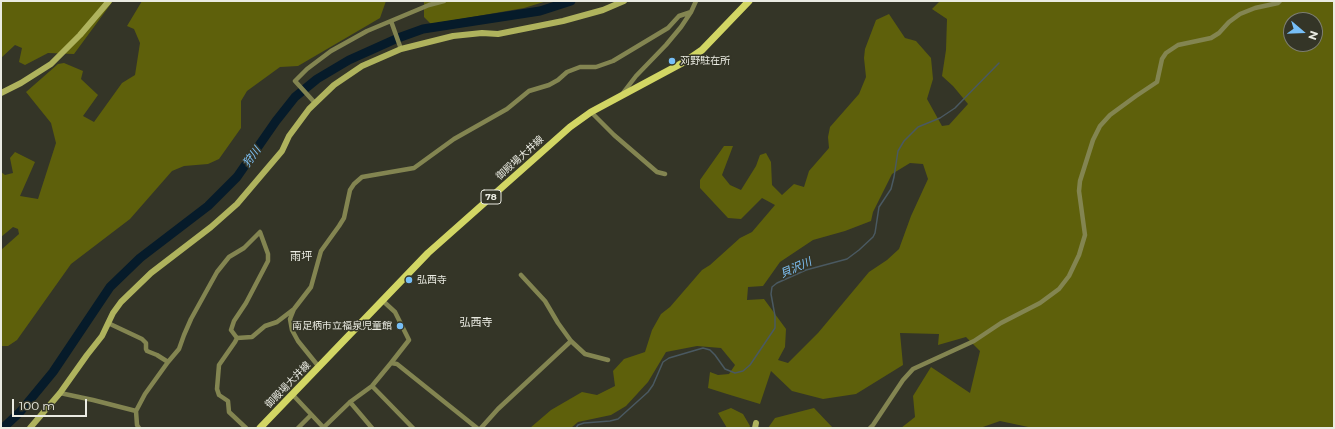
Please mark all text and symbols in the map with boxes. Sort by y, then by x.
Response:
north arrow [1283,12,1323,52]
text: N [1305,29,1321,42]
place label: 苅野駐在所 [680,55,730,67]
marker: 苅野駐在所 [667,56,677,66]
street label: 御殿場大井線 [494,133,546,183]
water label: 狩川 [240,144,264,170]
road number: 78 [481,190,501,204]
district label: 雨坪 [290,250,312,264]
water label: 貝沢川 [778,255,814,281]
place label: 弘西寺 [417,274,447,286]
marker: 弘西寺 [404,275,414,285]
district label: 弘西寺 [460,316,492,330]
place label: 南足柄市立福泉児童館 [292,320,392,332]
marker: 南足柄市立福泉児童館 [395,321,405,331]
street label: 御殿場大井線 [263,359,313,411]
scale bar [14,391,89,417]
text: 100 m [19,398,55,413]

